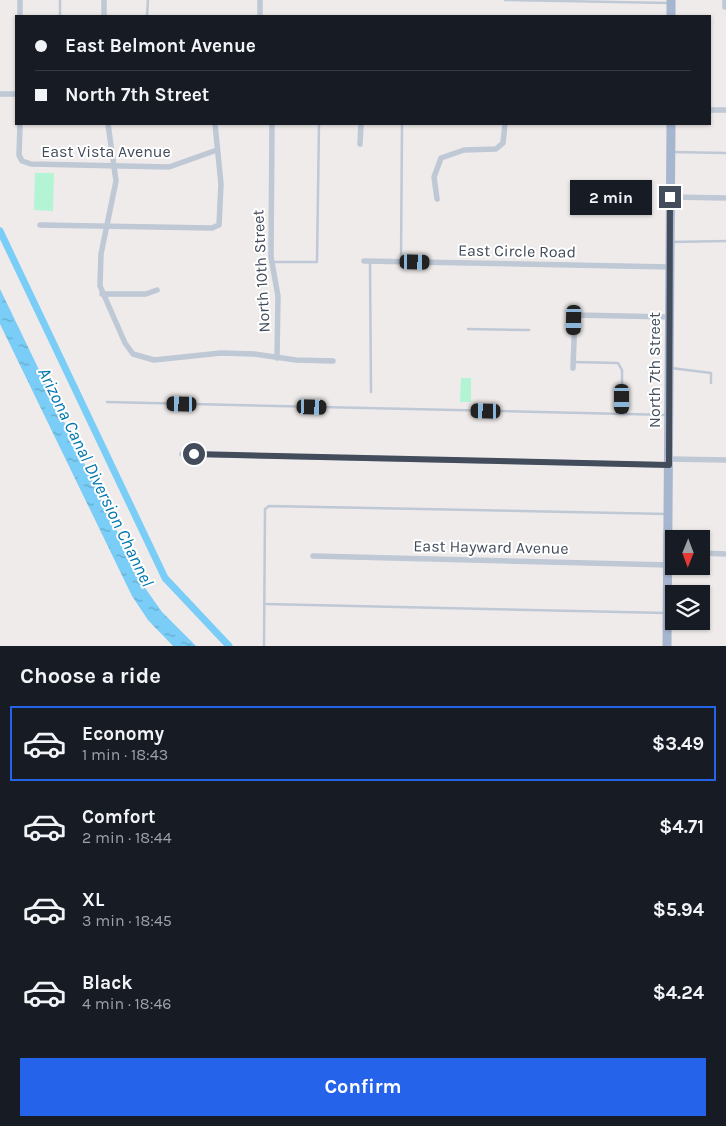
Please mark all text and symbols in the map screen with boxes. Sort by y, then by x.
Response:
text: East Belmont Avenue [65,35,256,57]
text: North 7th Street [65,84,209,106]
street label: East Vista Avenue [41,142,171,161]
callout: 2 min [570,180,652,214]
route end [659,186,681,208]
text: 2 min [589,188,633,207]
street label: North 10th Street [248,209,274,333]
street label: East Circle Road [458,240,576,262]
car [399,254,430,270]
car [566,305,581,335]
street label: North 7th Street [645,312,664,428]
water label: Arizona Canal Diversion Channel [33,364,159,591]
car [614,384,629,414]
car [166,396,197,412]
car [296,399,327,415]
car [470,403,501,419]
route start [183,443,205,465]
north arrow [665,530,710,575]
map controls [665,530,710,630]
street label: East Hayward Avenue [413,536,569,558]
button: layers [665,585,710,630]
text: Choose a ride [20,663,161,689]
icon: car [22,721,67,766]
text: Economy [82,723,164,745]
text: $3.49 [652,733,704,755]
text: 1 min · 18:43 [82,745,168,764]
icon: car [22,804,67,849]
text: Comfort [82,806,156,828]
text: $4.71 [659,816,704,838]
text: 2 min · 18:44 [82,828,172,847]
icon: car [22,887,67,932]
text: XL [82,889,104,911]
text: $5.94 [653,899,704,921]
text: 3 min · 18:45 [82,911,172,930]
icon: car [22,970,67,1015]
text: Black [82,972,133,994]
text: $4.24 [653,982,704,1004]
text: 4 min · 18:46 [82,994,172,1013]
button: Confirm [20,1058,706,1116]

